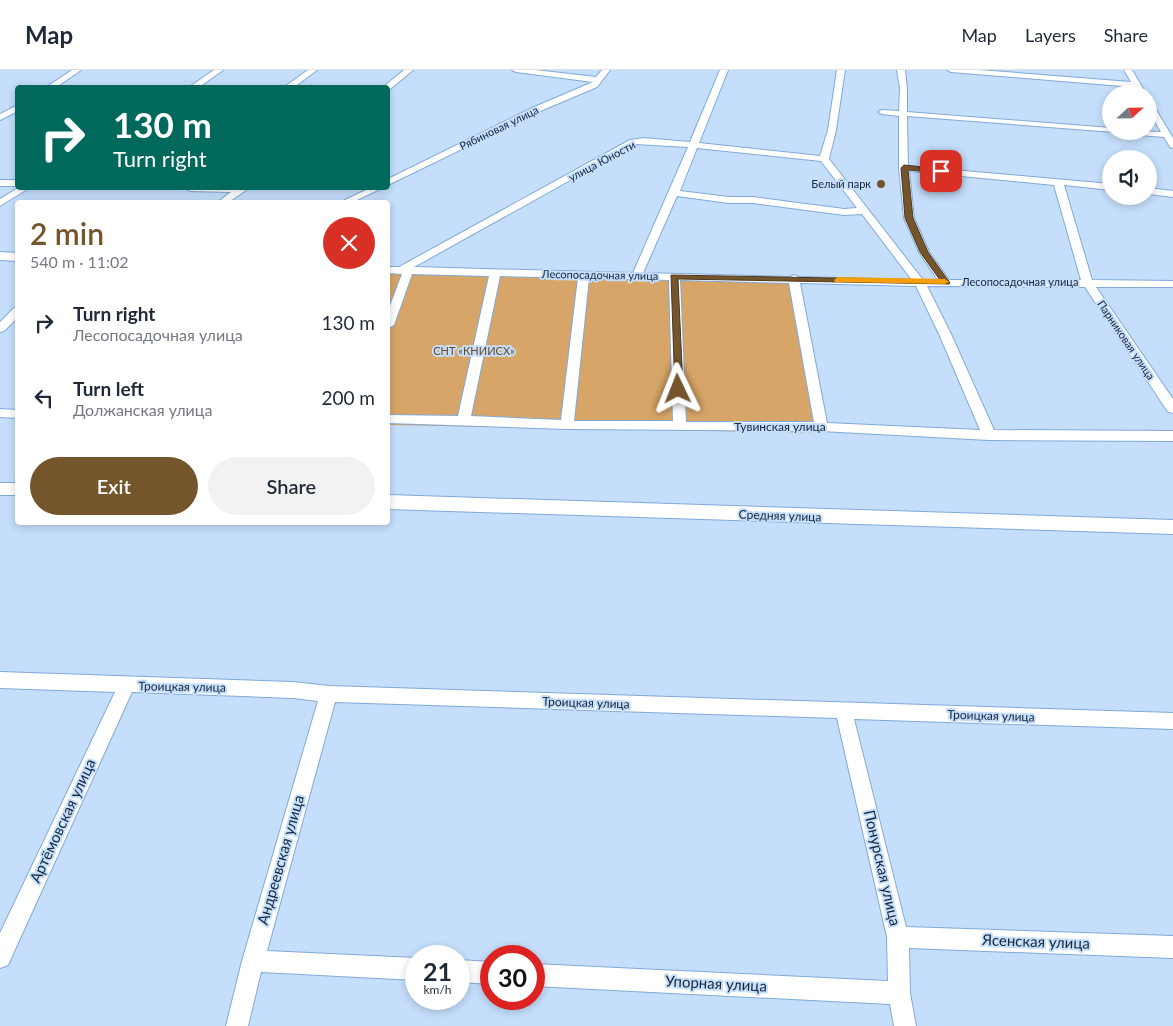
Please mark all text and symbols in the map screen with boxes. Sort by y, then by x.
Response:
text: Map [25,20,73,49]
text: Map [961,24,997,46]
text: Layers [1025,24,1076,46]
text: Share [1104,24,1148,46]
north arrow [1102,85,1158,140]
map controls [1102,85,1157,205]
text: 130 m [113,103,212,145]
street label: Рябиновая улица [457,103,540,152]
icon: right [30,105,95,170]
street label: улица Юности [566,137,637,184]
text: Turn right [113,145,207,172]
pin [920,150,962,192]
button: sound [1102,150,1157,205]
icon: arrive [927,157,955,185]
place label: Белый парк [811,177,871,190]
marker: Белый парк [875,178,887,190]
text: 2 min [30,215,104,251]
button: close [323,217,375,269]
text: 540 m · 11:02 [30,252,129,271]
street label: Лесопосадочная улица [541,267,658,282]
street label: Лесопосадочная улица [961,275,1078,288]
street label: Парниковая улица [1095,298,1158,382]
text: Turn right [73,302,155,325]
icon: right [30,309,58,337]
text: 130 m [321,311,375,334]
text: Лесопосадочная улица [73,325,243,344]
park label: СНТ «КНИИСХ» [433,344,515,357]
position arrow [651,362,703,414]
text: Turn left [73,377,144,400]
icon: left [30,384,58,412]
text: 200 m [321,386,375,409]
text: Должанская улица [73,400,212,419]
street label: Тувинская улица [734,419,826,434]
button: Exit [30,457,198,515]
button: Share [208,457,375,515]
street label: Средняя улица [738,507,822,524]
street label: Троицкая улица [138,678,226,695]
street label: Троицкая улица [542,693,630,712]
street label: Троицкая улица [947,706,1035,725]
street label: Артёмовская улица [25,756,99,885]
street label: Андреевская улица [253,793,307,927]
street label: Понурская улица [861,808,905,928]
street label: Ясенская улица [981,930,1090,952]
speed limit sign: 30 [480,945,545,1010]
text: 21 [423,956,452,986]
street label: Упорная улица [665,971,767,995]
text: km/h [423,982,452,997]

